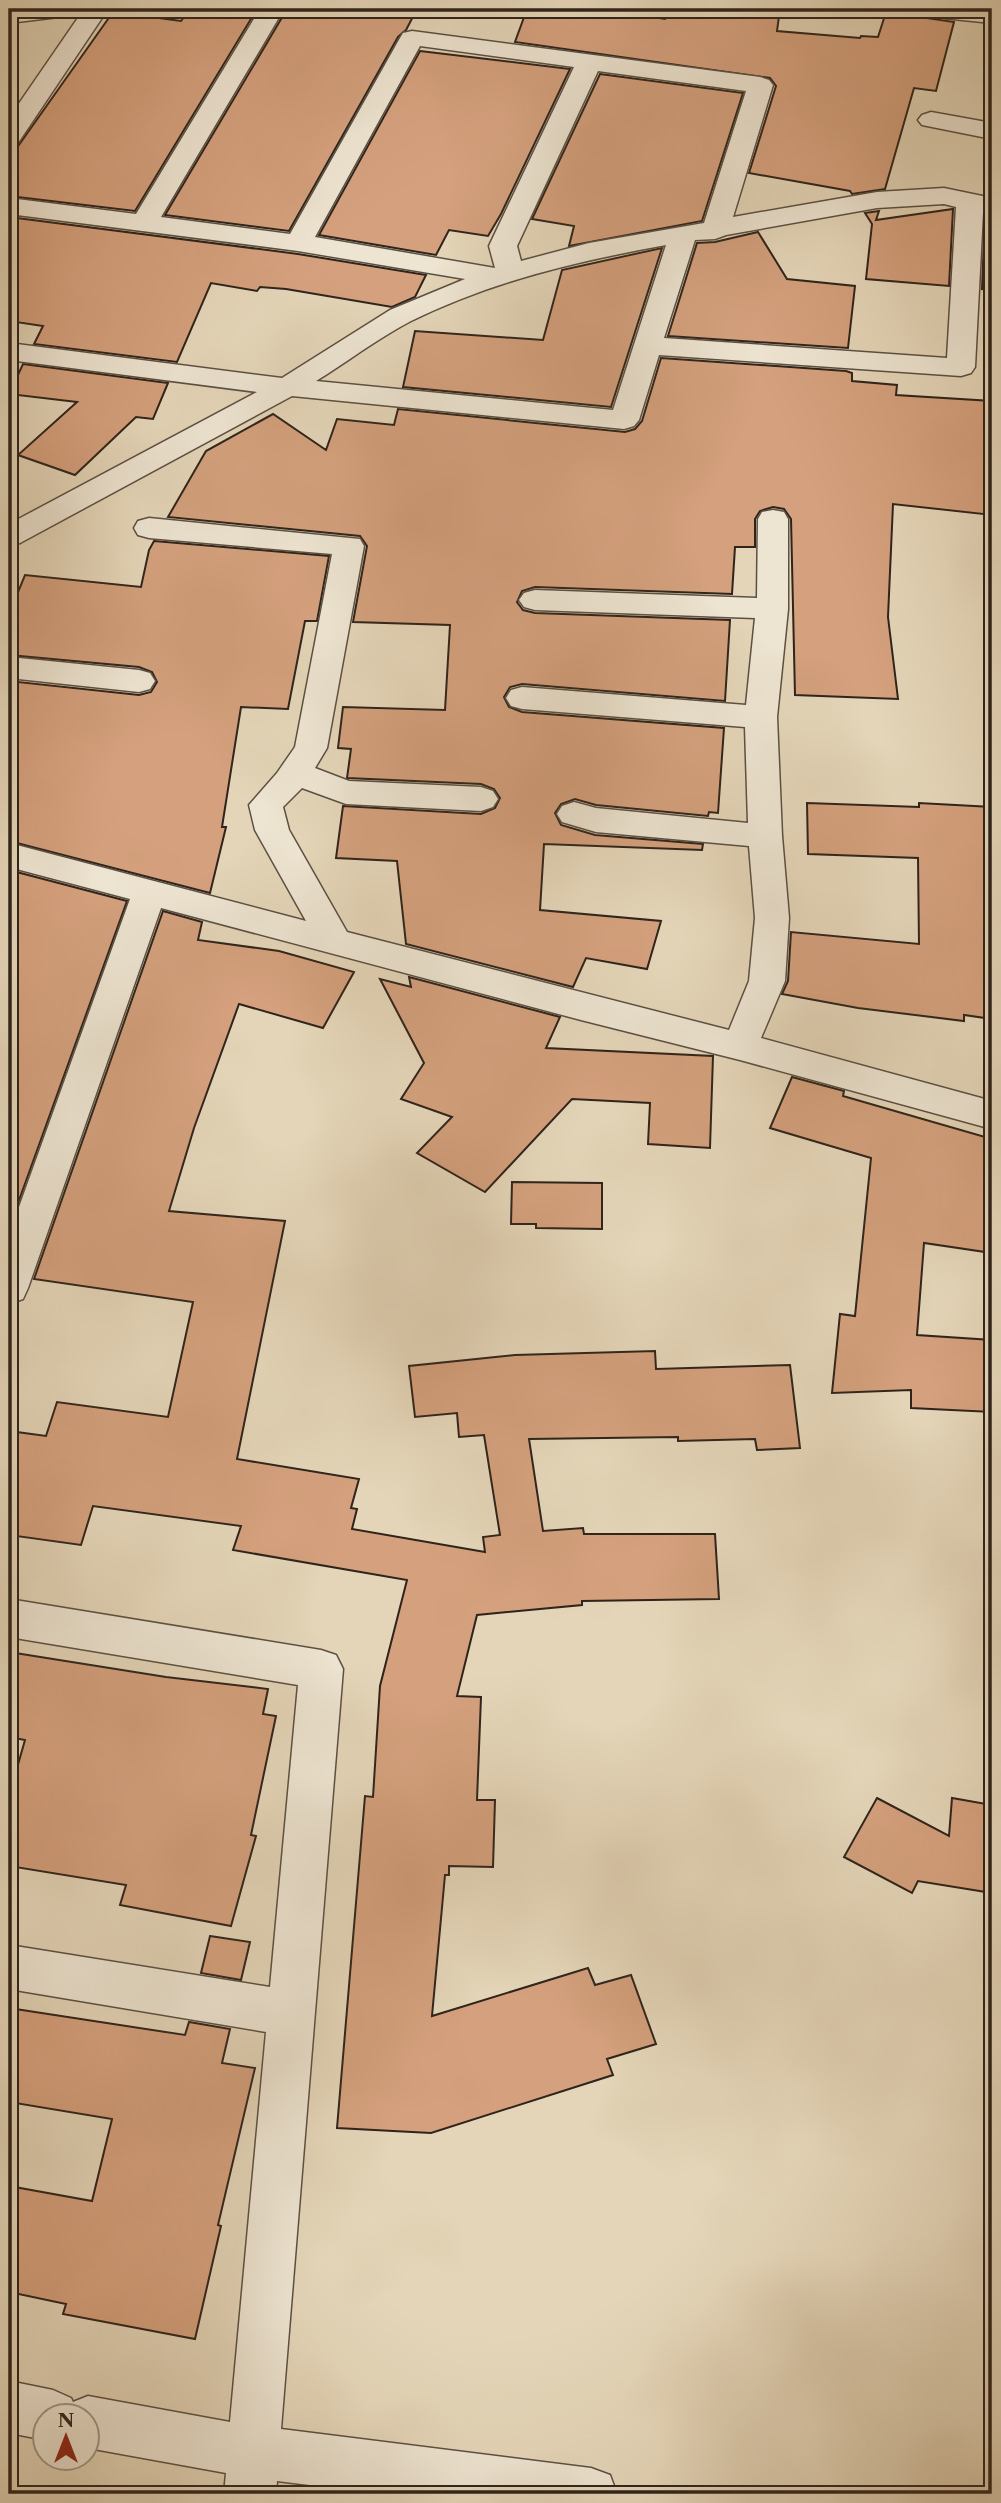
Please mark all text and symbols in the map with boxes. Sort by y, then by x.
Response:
north arrow [32,2402,102,2472]
text: N [58,2409,74,2432]

